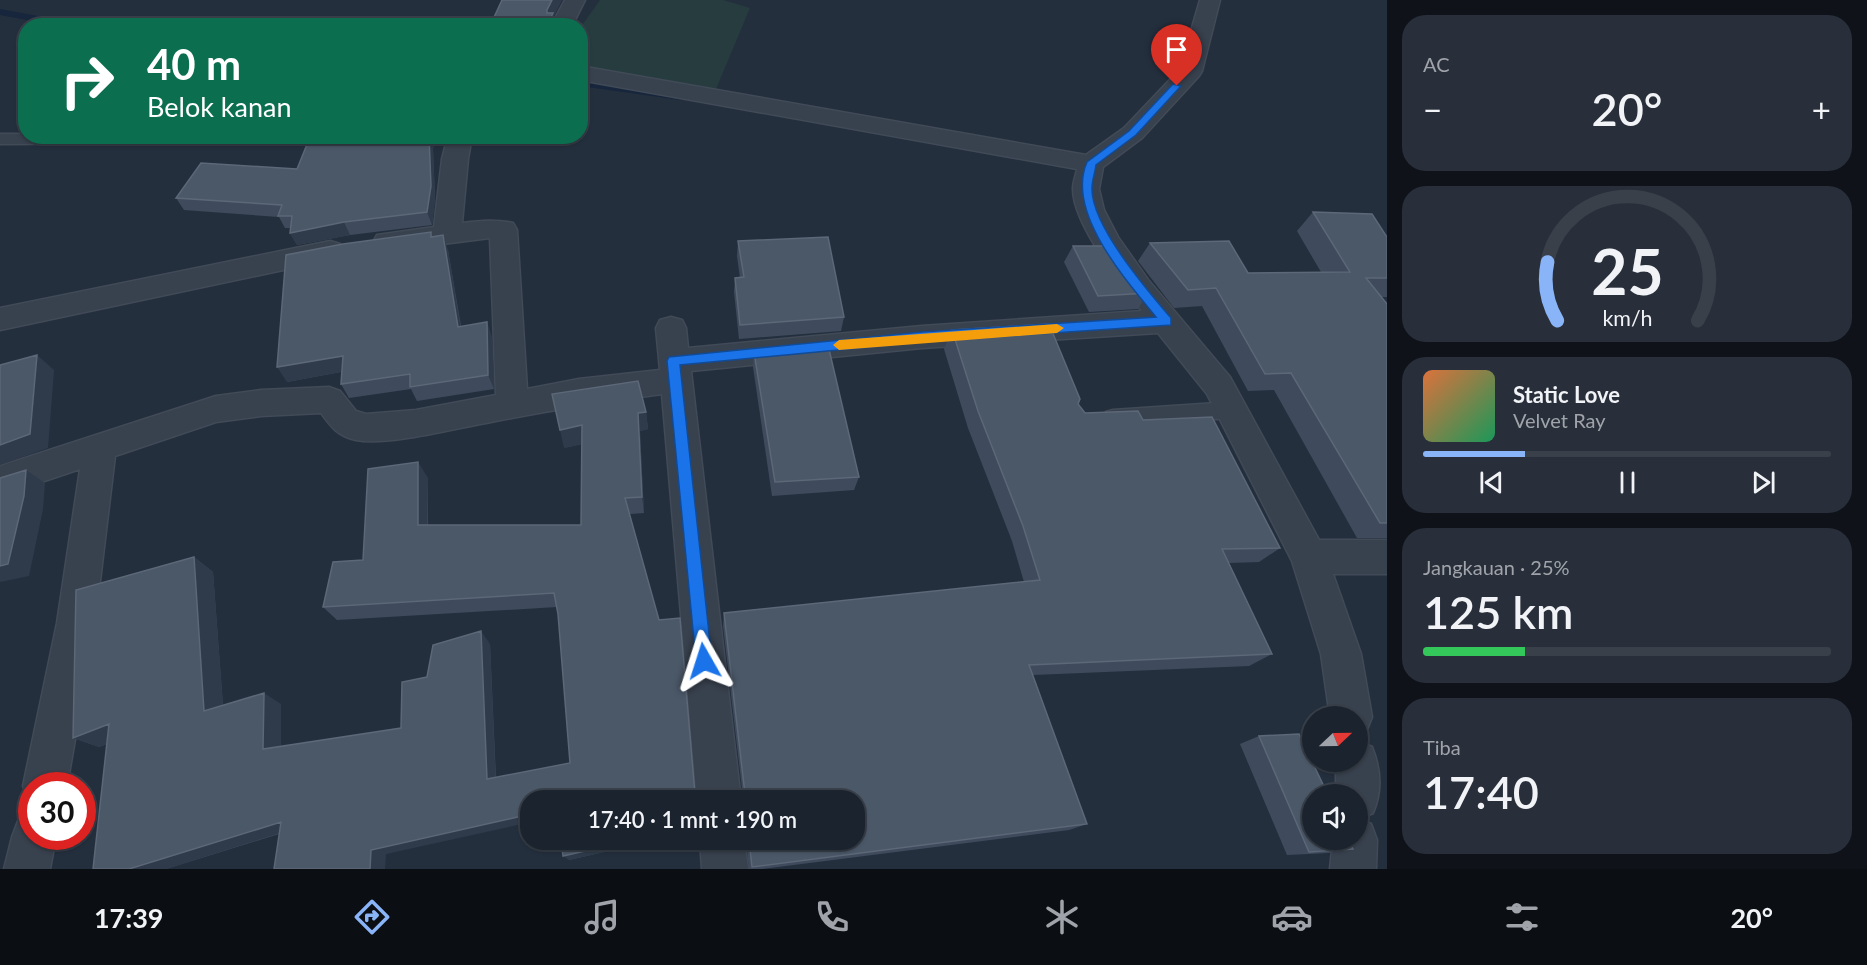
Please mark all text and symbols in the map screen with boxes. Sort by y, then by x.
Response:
pin [1151,24,1202,86]
icon: arrive [1160,33,1193,66]
text: 40 m [147,39,241,89]
icon: right [48,42,126,120]
text: AC [1423,52,1450,76]
text: 20° [1592,82,1662,136]
text: − [1423,89,1442,129]
text: + [1812,89,1831,129]
text: Belok kanan [147,90,292,123]
text: 25 [1591,233,1663,308]
text: km/h [1602,305,1652,331]
text: Static Love [1513,381,1620,408]
text: Velvet Ray [1513,408,1606,432]
icon: previous [1475,466,1508,499]
icon: pause [1611,466,1644,499]
icon: next [1747,466,1780,499]
text: Jangkauan · 25% [1423,555,1570,579]
text: 125 km [1423,585,1573,639]
position arrow [672,629,736,693]
north arrow [1302,706,1368,772]
map controls [1302,706,1368,850]
text: Tiba [1423,735,1461,759]
text: 17:40 [1423,765,1539,819]
speed limit sign: 30 [18,772,96,850]
button: sound [1302,784,1368,850]
text: 17:40 · 1 mnt · 190 m [588,806,797,833]
icon: directions [351,896,393,938]
icon: music [581,896,623,938]
icon: phone [811,896,853,938]
icon: climate [1041,896,1083,938]
icon: car [1271,896,1313,938]
icon: filters [1501,896,1543,938]
text: 17:39 [94,901,164,934]
text: 20° [1730,901,1773,934]

